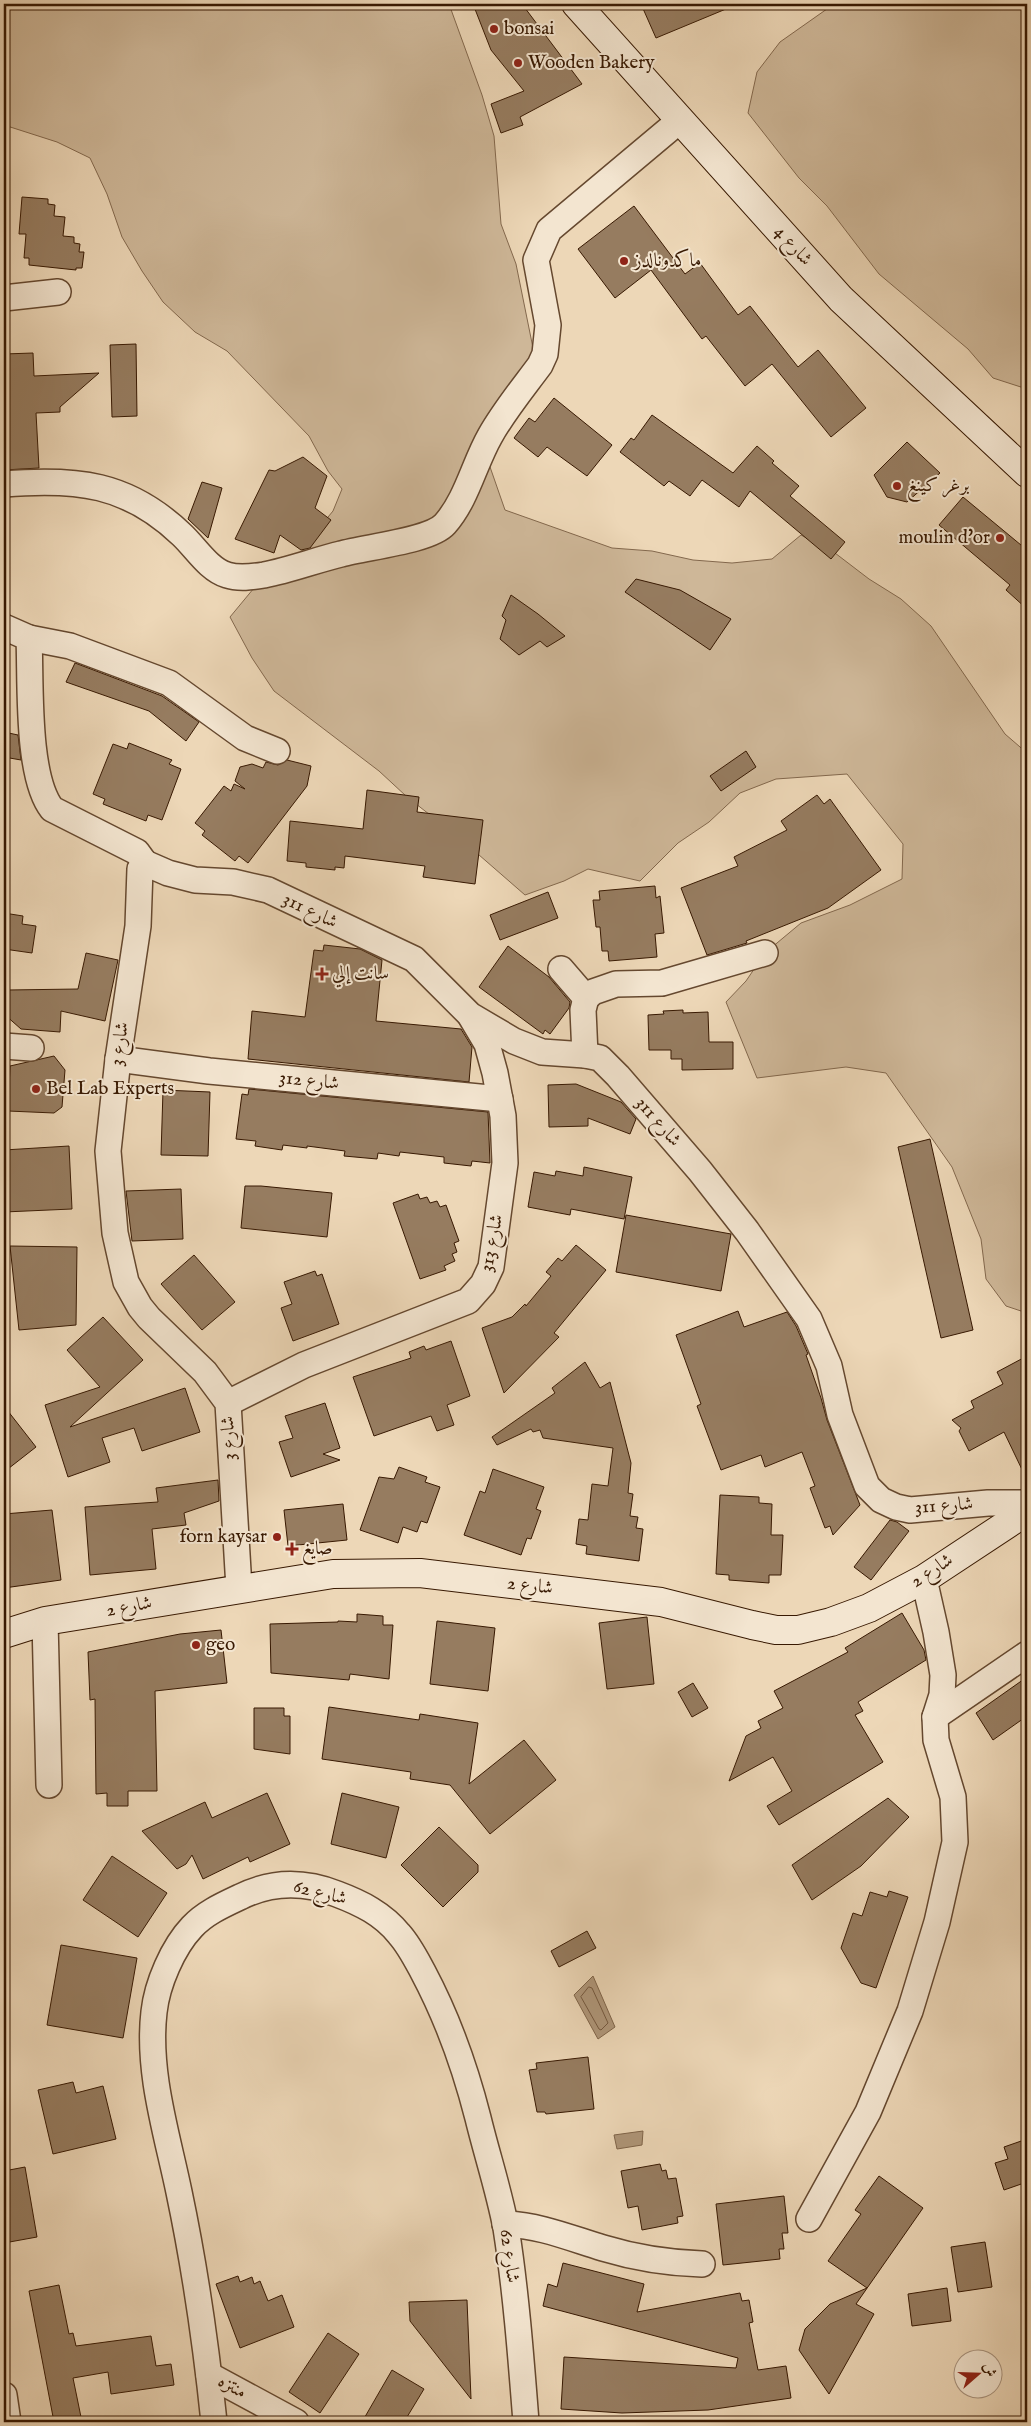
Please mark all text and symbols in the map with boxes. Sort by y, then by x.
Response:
place label: bonsai [504,17,554,41]
marker: bonsai [488,23,500,35]
place label: Wooden Bakery [528,51,655,75]
marker: Wooden Bakery [512,57,524,69]
street label: شارع 4 [767,221,817,273]
place label: ماكدونالدز [632,248,701,273]
marker: ماكدونالدز [618,255,630,267]
place label: برغر كينغ [907,474,970,502]
marker: برغر كينغ [891,480,903,492]
place label: moulin d'or [899,526,990,550]
marker: moulin d'or [994,532,1006,544]
street label: شارع 311 [278,887,342,936]
place label: سانت إلي [332,962,389,988]
marker: سانت إلي [316,968,328,980]
street label: شارع 3 [105,1020,137,1068]
street label: شارع 312 [278,1066,340,1098]
place label: Bel Lab Experts [46,1077,174,1101]
marker: Bel Lab Experts [30,1083,42,1095]
street label: شارع 311 [628,1092,686,1153]
street label: شارع 313 [475,1212,511,1274]
street label: شارع 3 [216,1415,244,1461]
street label: شارع 311 [914,1492,974,1522]
place label: forn kaysar [179,1525,267,1549]
marker: forn kaysar [271,1531,283,1543]
place label: صايغ [302,1537,333,1565]
marker: صايغ [286,1543,298,1555]
street label: شارع 2 [906,1548,959,1595]
street label: شارع 2 [505,1571,554,1603]
street label: شارع 2 [104,1591,154,1625]
place label: geo [206,1633,235,1657]
marker: geo [190,1639,202,1651]
street label: شارع 62 [290,1875,349,1913]
street label: شارع 62 [491,2228,525,2285]
north arrow [954,2348,1004,2398]
text: ش [978,2360,1000,2380]
street label: منتزه [213,2369,251,2405]

